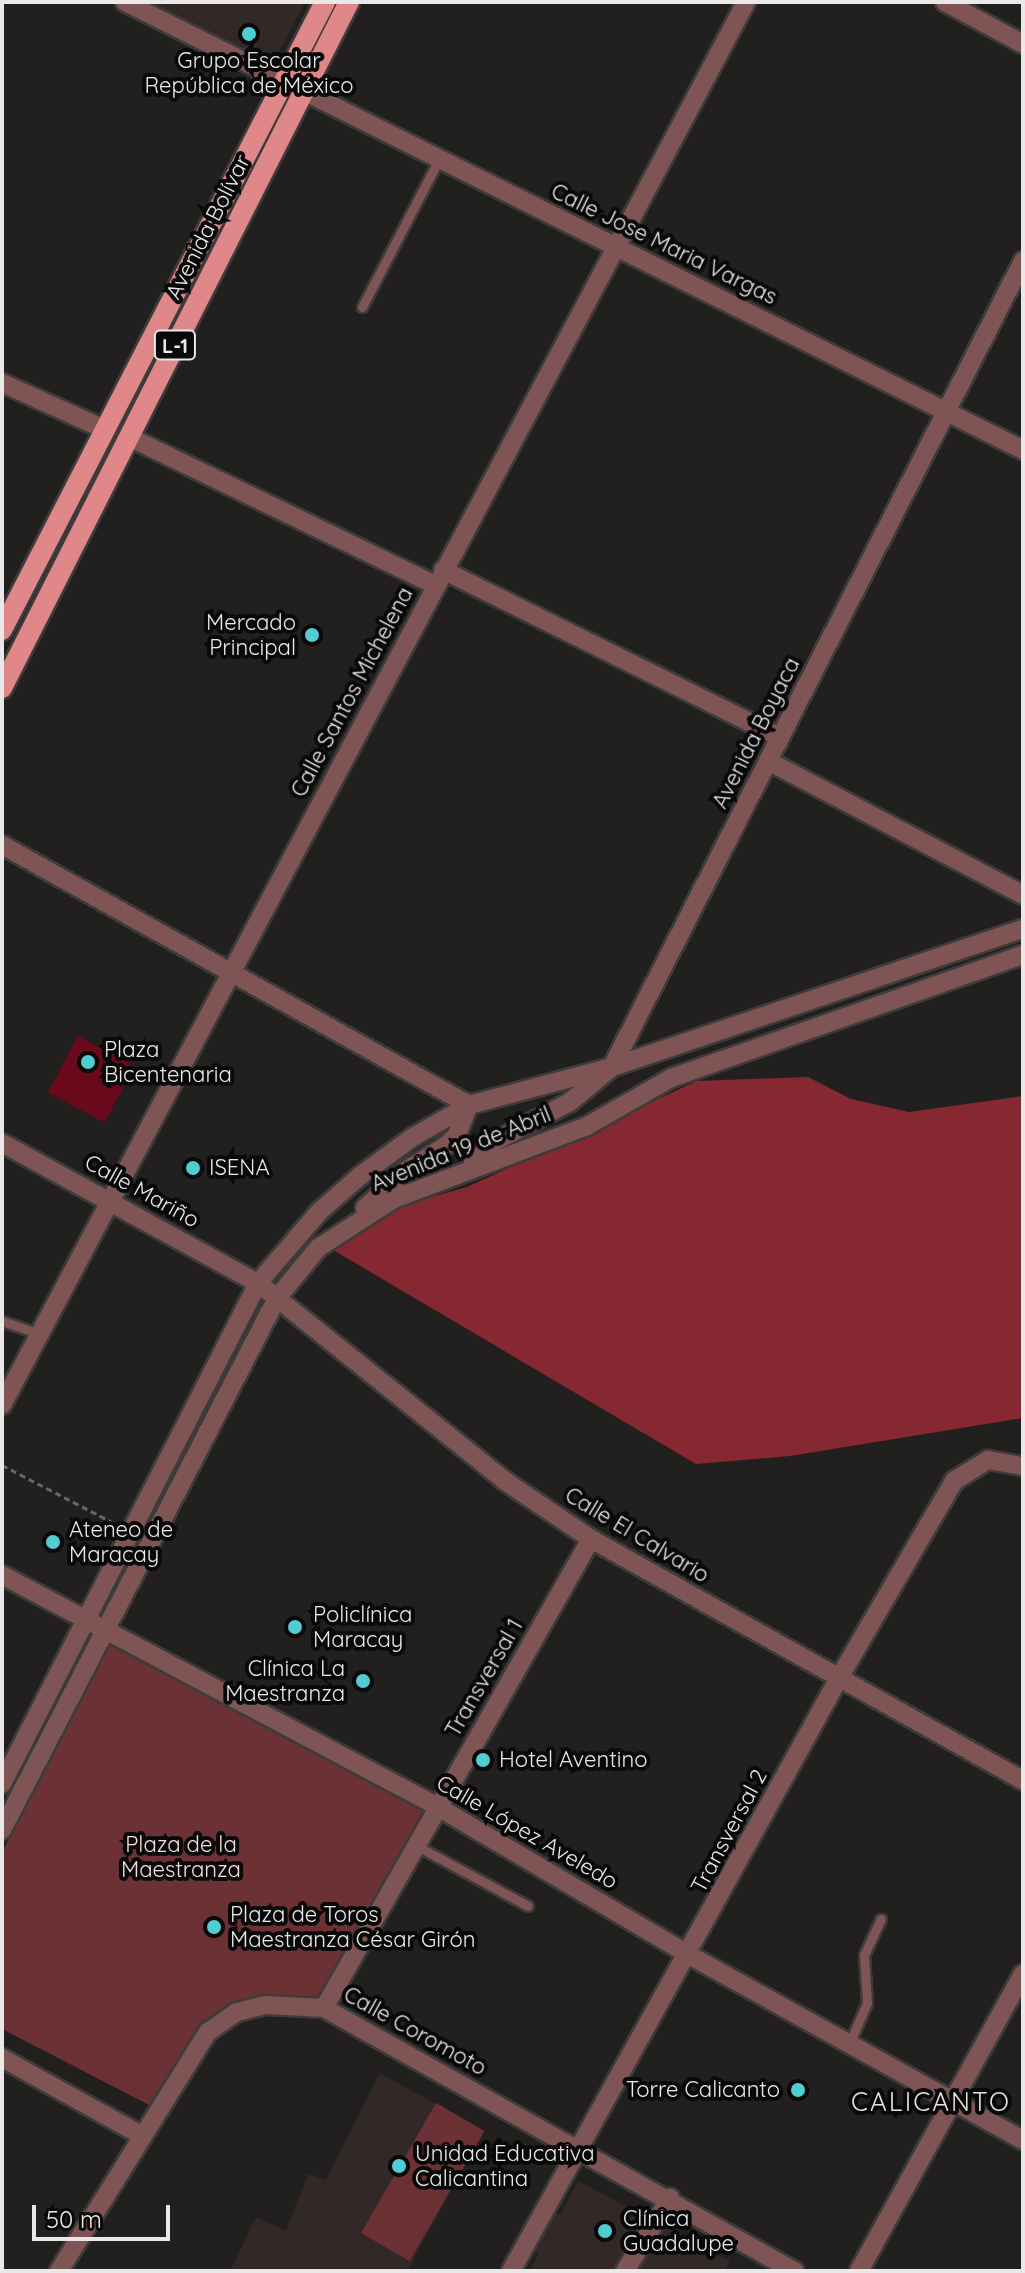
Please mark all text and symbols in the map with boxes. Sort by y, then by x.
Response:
marker: Grupo Escolar República de México [240,25,258,43]
place label: Grupo Escolar República de México [144,47,354,98]
street label: Avenida Bolívar [160,150,256,304]
street label: Calle Jose Maria Vargas [547,178,781,310]
road number: L-1 [153,329,197,361]
street label: Calle Santos Michelena [285,583,419,801]
place label: Mercado Principal [206,609,296,660]
marker: Mercado Principal [303,626,321,644]
street label: Avenida Boyaca [707,653,805,813]
place label: Plaza Bicentenaria [104,1036,232,1088]
marker: Plaza Bicentenaria [79,1053,97,1071]
street label: Avenida 19 de Abril [367,1101,555,1197]
street label: Calle Mariño [80,1149,204,1233]
place label: ISENA [209,1155,270,1181]
marker: ISENA [184,1159,202,1177]
street label: Calle El Calvario [560,1482,714,1588]
place label: Ateneo de Maracay [69,1516,173,1568]
marker: Ateneo de Maracay [44,1533,62,1551]
place label: Policlínica Maracay [313,1601,412,1652]
street label: Transversal 1 [440,1614,528,1742]
marker: Policlínica Maracay [284,1616,306,1638]
place label: Clínica La Maestranza [225,1655,345,1706]
marker: Clínica La Maestranza [352,1670,374,1692]
place label: Hotel Aventino [499,1747,647,1773]
marker: Hotel Aventino [474,1751,492,1769]
street label: Transversal 2 [685,1765,773,1897]
street label: Calle López Aveledo [432,1769,622,1895]
park label: Plaza de la Maestranza [121,1831,241,1882]
place label: Plaza de Toros Maestranza César Girón [230,1901,475,1952]
marker: Plaza de Toros Maestranza César Girón [205,1918,223,1936]
street label: Calle Coromoto [339,1981,491,2081]
place label: Torre Calicanto [626,2077,780,2103]
marker: Torre Calicanto [787,2079,809,2101]
district label: CALICANTO [851,2086,1011,2118]
place label: Unidad Educativa Calicantina [415,2140,595,2192]
marker: Unidad Educativa Calicantina [390,2157,408,2175]
scale bar [36,2189,174,2239]
text: 50 m [46,2204,102,2234]
place label: Clínica Guadalupe [623,2205,734,2256]
marker: Clínica Guadalupe [594,2220,616,2242]

